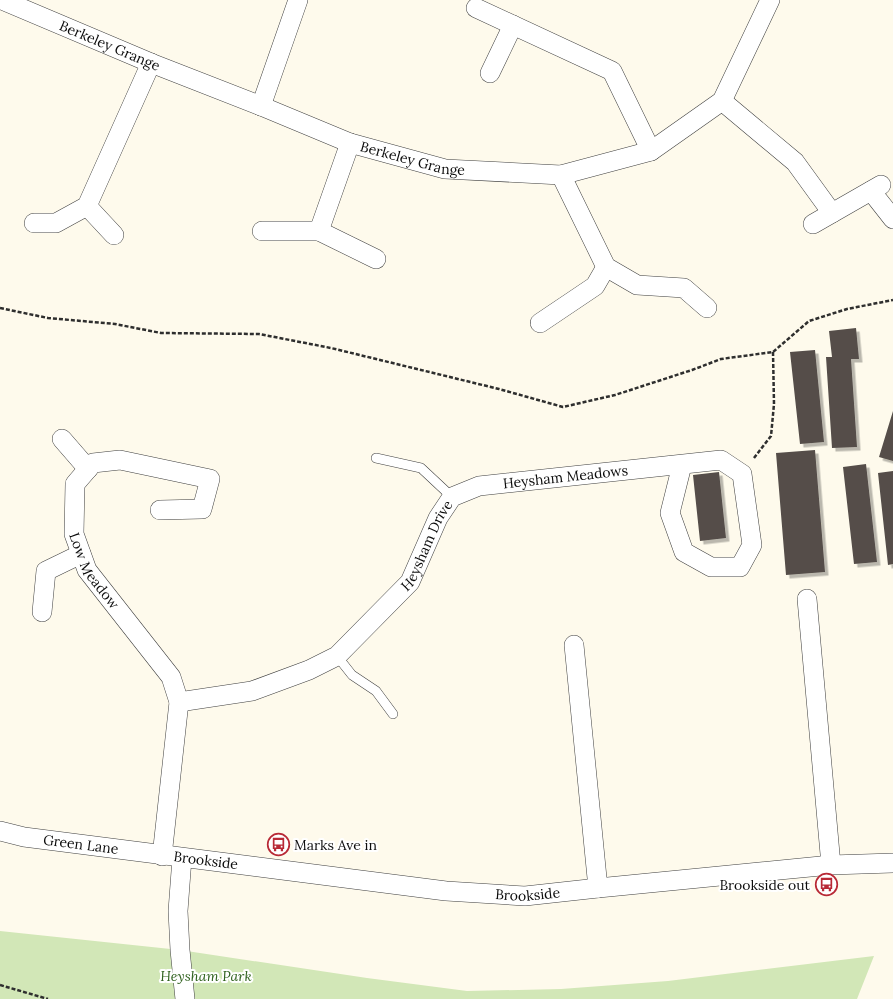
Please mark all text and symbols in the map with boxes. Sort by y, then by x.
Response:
street label: Berkeley Grange [57,16,163,75]
street label: Berkeley Grange [358,137,466,179]
street label: Heysham Meadows [502,461,629,492]
street label: Heysham Drive [397,496,457,595]
street label: Low Meadow [65,530,124,613]
street label: Green Lane [42,831,120,858]
bus stop icon: Marks Ave in [265,832,291,858]
place label: Marks Ave in [294,836,377,854]
street label: Brookside [172,847,240,873]
bus stop icon: Brookside out [813,872,839,898]
place label: Brookside out [720,876,811,894]
street label: Brookside [495,883,561,905]
park label: Heysham Park [160,967,252,985]

